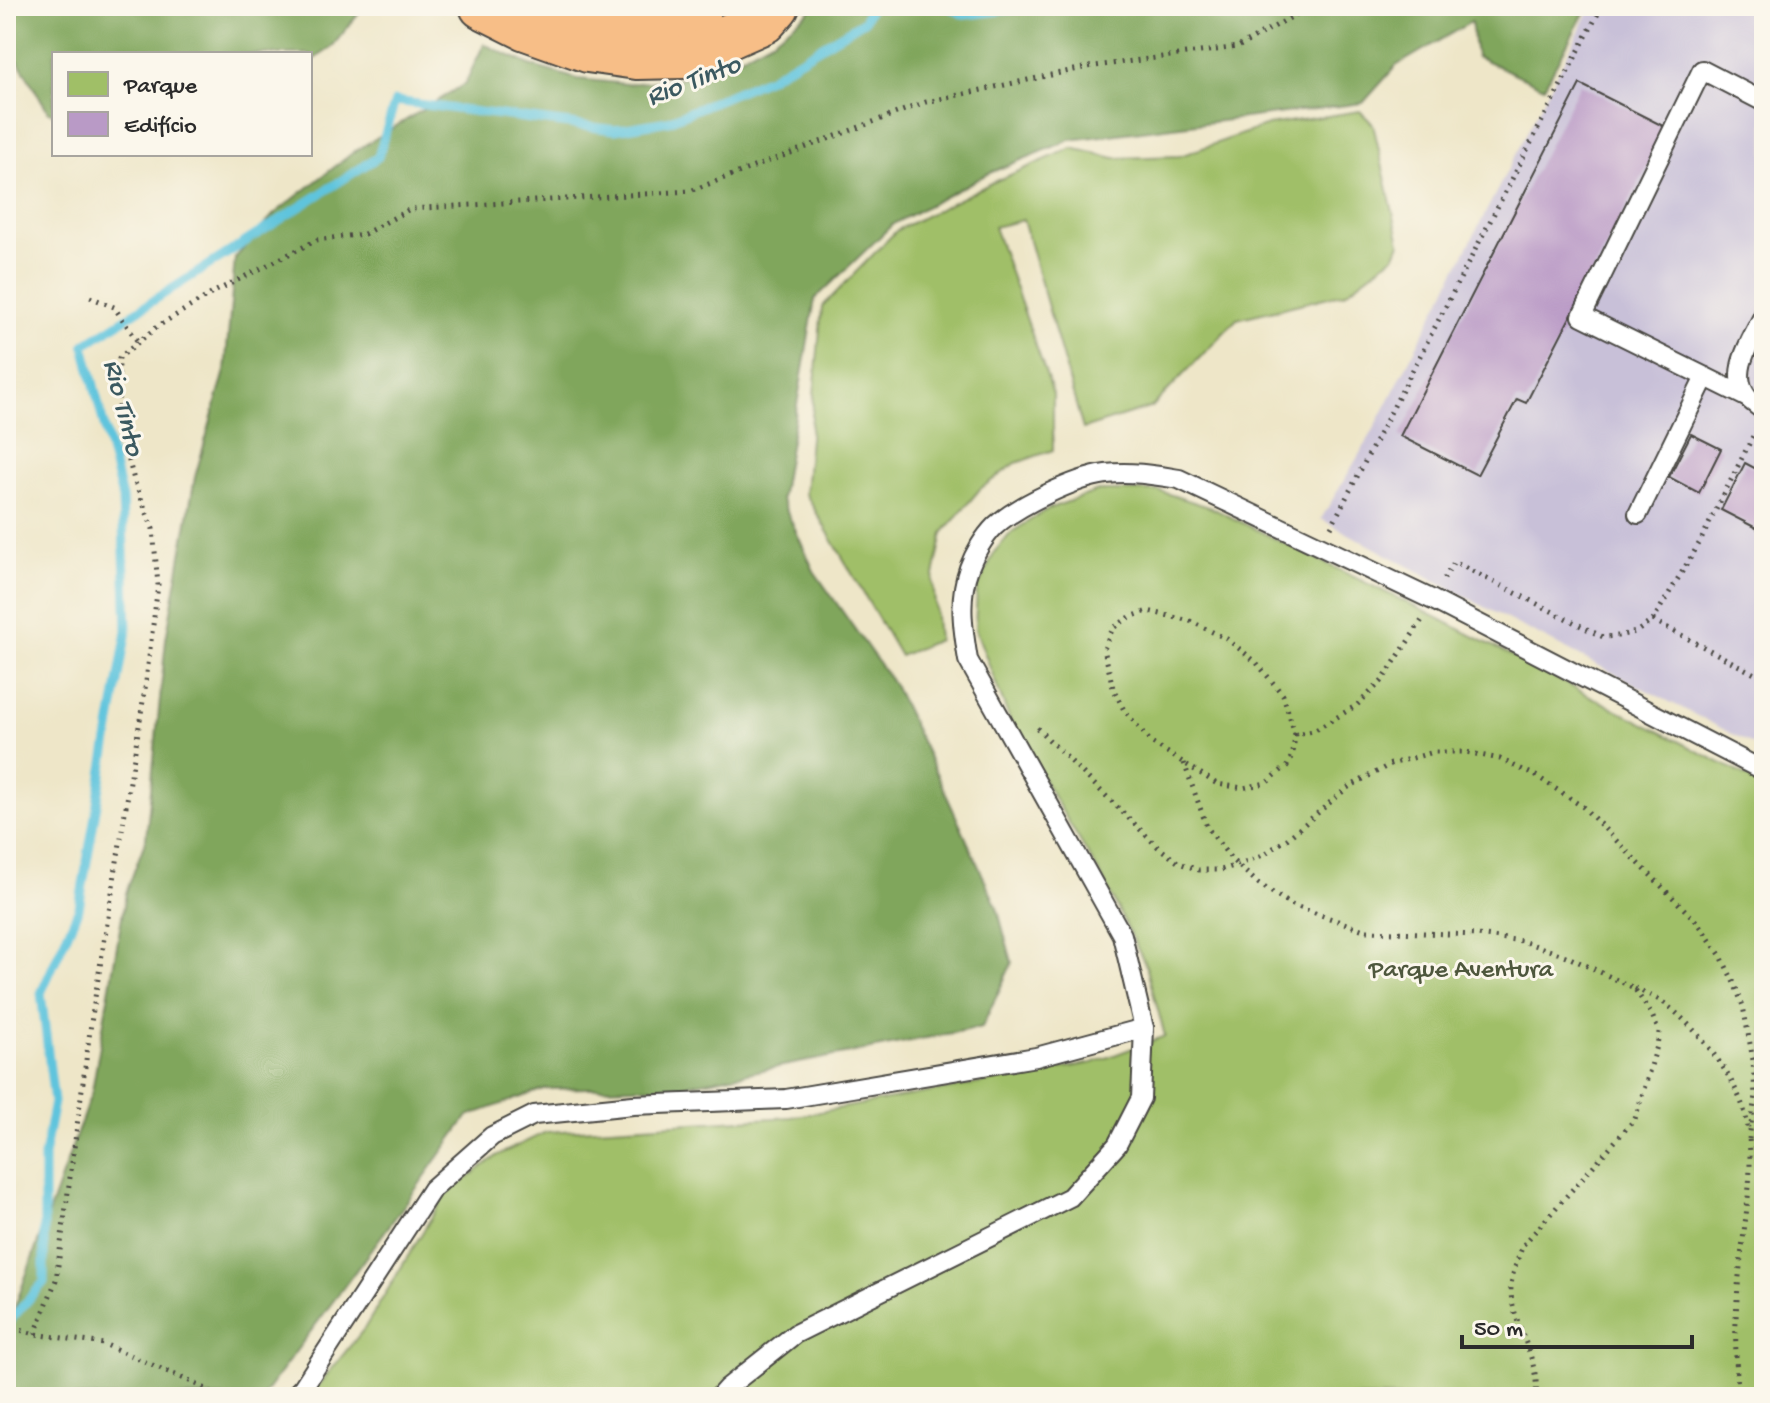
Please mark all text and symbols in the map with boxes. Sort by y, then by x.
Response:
water label: Rio Tinto [642,49,747,115]
legend [52,52,312,156]
text: Parque [123,73,198,102]
text: Edifício [124,113,197,142]
water label: Rio Tinto [94,356,150,461]
park label: Parque Aventura [1368,956,1555,987]
scale bar [1462,1299,1692,1349]
text: 50 m [1474,1316,1523,1345]

